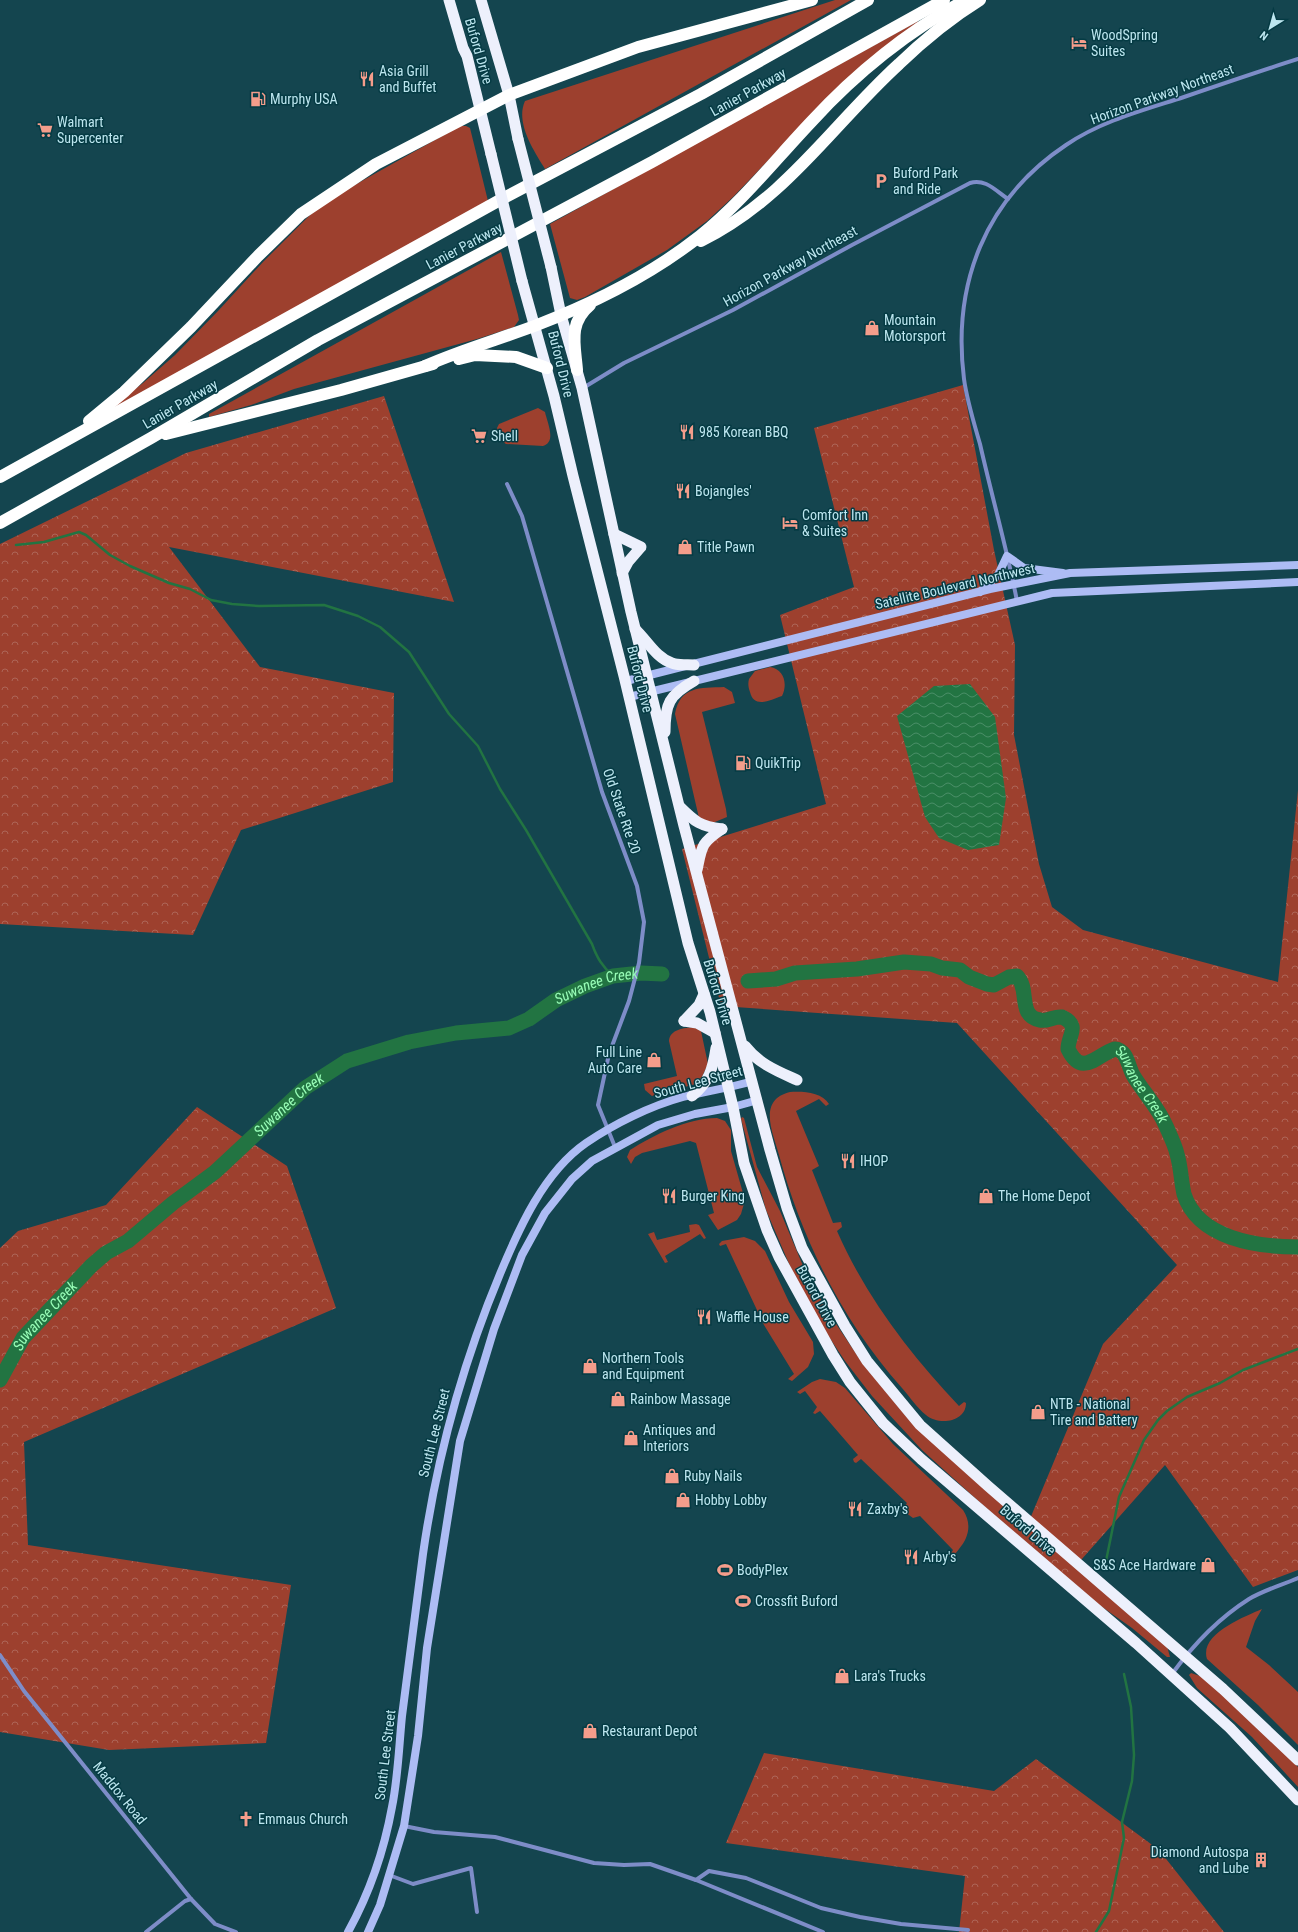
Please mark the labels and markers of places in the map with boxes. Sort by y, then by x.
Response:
place label: WoodSpring Suites [1091,27,1158,59]
hotel icon: WoodSpring Suites [1070,34,1088,52]
place label: Asia Grill and Buffet [379,63,436,95]
restaurant icon: Asia Grill and Buffet [358,70,376,88]
fuel station icon: Murphy USA [249,90,267,108]
place label: Murphy USA [270,91,338,107]
place label: Walmart Supercenter [57,114,123,146]
supermarket icon: Walmart Supercenter [36,121,54,139]
place label: Buford Park and Ride [893,165,959,197]
parking icon: Buford Park and Ride [872,172,890,190]
place label: Mountain Motorsport [884,312,946,344]
shop icon: Mountain Motorsport [863,319,881,337]
restaurant icon: 985 Korean BBQ [678,423,696,441]
place label: 985 Korean BBQ [699,424,789,440]
supermarket icon: Shell [470,427,488,445]
place label: Shell [491,428,518,444]
restaurant icon: Bojangles' [674,482,692,500]
place label: Bojangles' [695,483,752,499]
place label: Comfort Inn & Suites [802,507,868,539]
hotel icon: Comfort Inn & Suites [781,514,799,532]
shop icon: Title Pawn [676,538,694,556]
place label: Title Pawn [697,539,755,555]
fuel station icon: QuikTrip [734,754,752,772]
place label: QuikTrip [755,755,801,771]
place label: Full Line Auto Care [588,1044,642,1076]
shop icon: Full Line Auto Care [645,1051,663,1069]
restaurant icon: IHOP [839,1152,857,1170]
place label: IHOP [860,1153,889,1169]
restaurant icon: Burger King [660,1187,678,1205]
shop icon: The Home Depot [977,1187,995,1205]
place label: Burger King [681,1188,745,1204]
place label: The Home Depot [998,1188,1090,1204]
restaurant icon: Waffle House [695,1308,713,1326]
place label: Waffle House [716,1309,789,1325]
place label: Northern Tools and Equipment [602,1350,684,1382]
shop icon: Northern Tools and Equipment [581,1357,599,1375]
shop icon: Rainbow Massage [609,1390,627,1408]
place label: Rainbow Massage [630,1391,731,1407]
place label: NTB - National Tire and Battery [1050,1396,1138,1428]
shop icon: NTB - National Tire and Battery [1029,1403,1047,1421]
place label: Antiques and Interiors [643,1422,716,1454]
shop icon: Antiques and Interiors [622,1429,640,1447]
shop icon: Ruby Nails [663,1467,681,1485]
place label: Ruby Nails [684,1468,742,1484]
shop icon: Hobby Lobby [674,1491,692,1509]
place label: Hobby Lobby [695,1492,767,1508]
restaurant icon: Zaxby's [846,1500,864,1518]
place label: Zaxby's [867,1501,908,1517]
restaurant icon: Arby's [902,1548,920,1566]
place label: Arby's [923,1549,956,1565]
shop icon: S&S Ace Hardware [1199,1556,1217,1574]
place label: S&S Ace Hardware [1093,1557,1196,1573]
sports icon: BodyPlex [716,1561,734,1579]
place label: BodyPlex [737,1562,788,1578]
sports icon: Crossfit Buford [734,1592,752,1610]
place label: Crossfit Buford [755,1593,838,1609]
shop icon: Lara's Trucks [833,1667,851,1685]
place label: Lara's Trucks [854,1668,926,1684]
shop icon: Restaurant Depot [581,1722,599,1740]
place label: Restaurant Depot [602,1723,697,1739]
church icon: Emmaus Church [237,1810,255,1828]
place label: Emmaus Church [258,1811,348,1827]
place label: Diamond Autospa and Lube [1151,1844,1249,1876]
building icon: Diamond Autospa and Lube [1252,1851,1270,1869]

